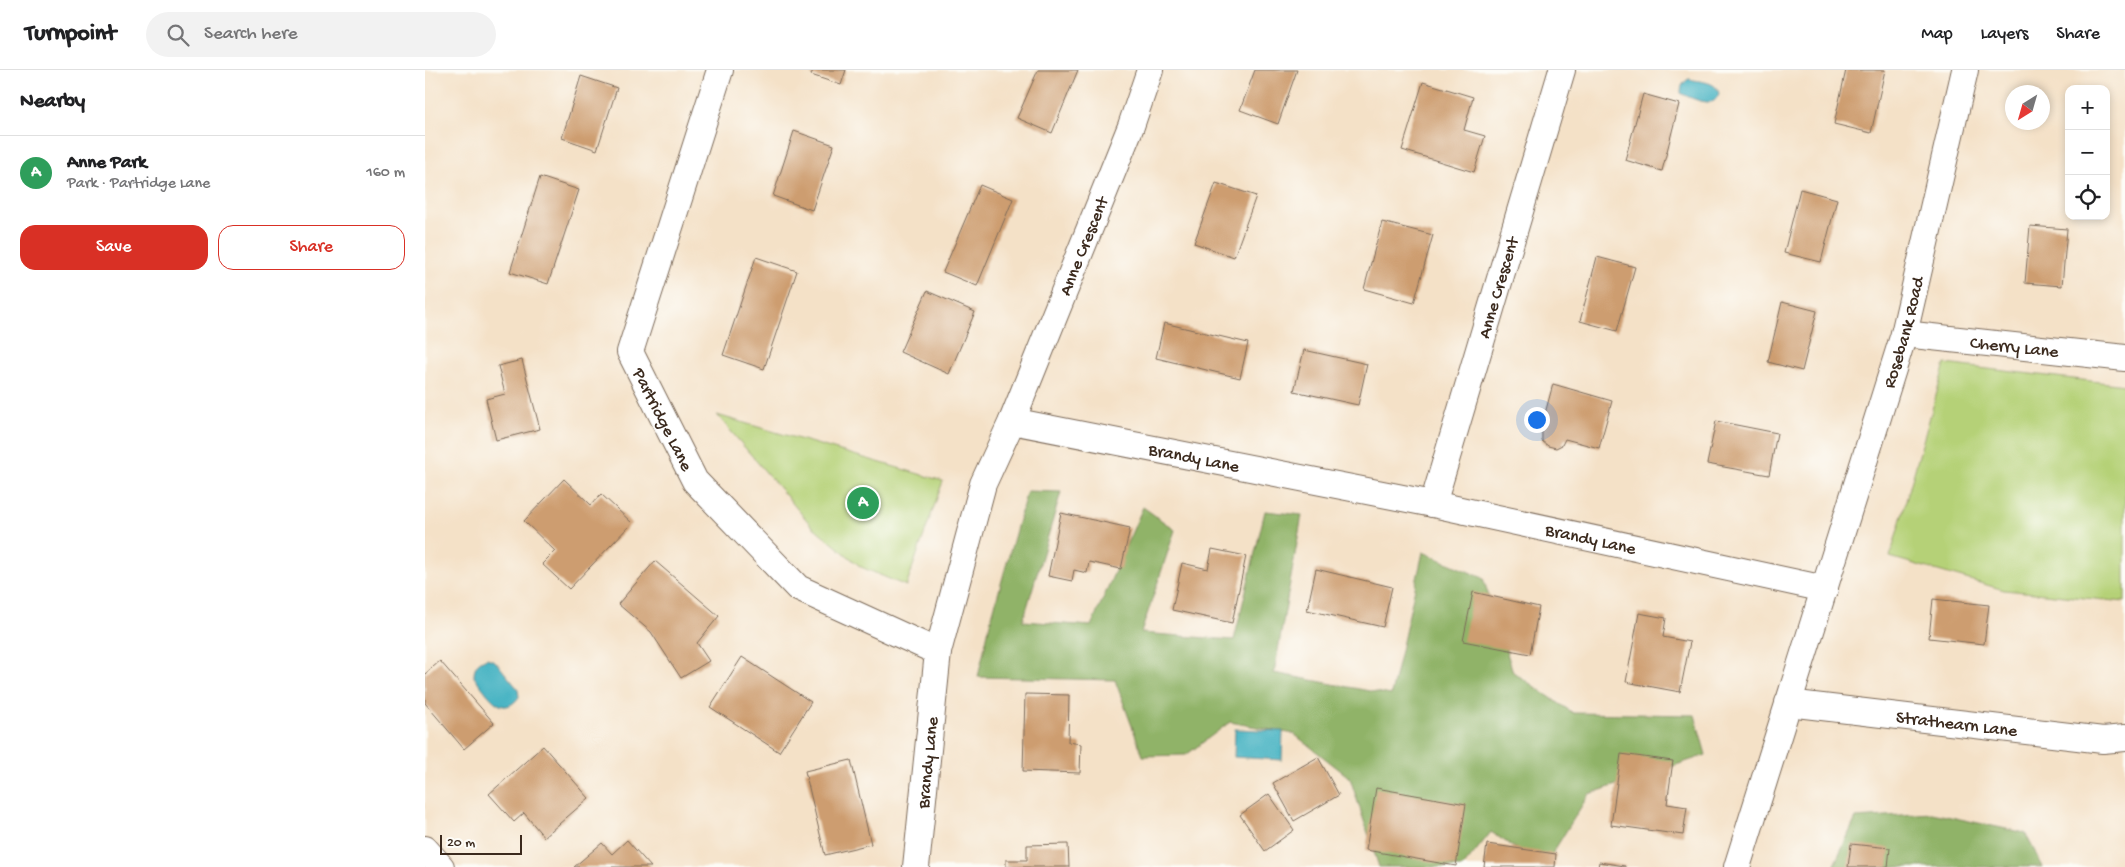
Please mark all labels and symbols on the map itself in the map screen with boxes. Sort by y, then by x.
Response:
north arrow [2005,85,2050,130]
street label: Anne Crescent [1056,193,1115,299]
street label: Anne Crescent [1475,233,1525,341]
street label: Rosebank Road [1880,274,1930,391]
street label: Cherry Lane [1969,333,2060,364]
street label: Partridge Lane [626,364,697,476]
your location [1524,407,1550,433]
street label: Brandy Lane [1145,440,1242,479]
pin: A [847,484,879,522]
street label: Brandy Lane [1542,520,1638,561]
street label: Strathearn Lane [1895,708,2019,743]
street label: Brandy Lane [914,715,944,811]
scale bar [440,832,523,855]

